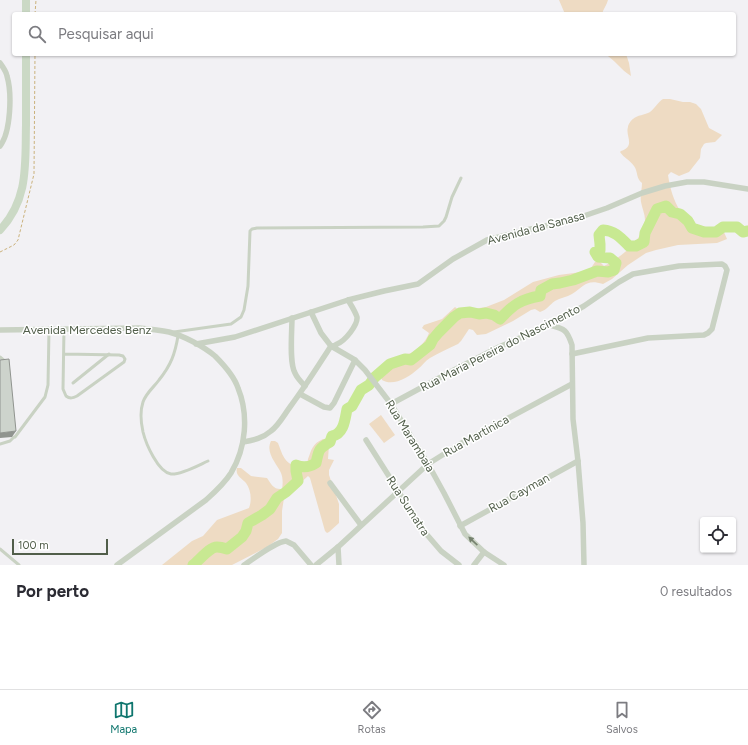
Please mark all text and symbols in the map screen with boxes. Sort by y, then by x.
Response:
search box [12,12,736,56]
icon: search [26,23,48,45]
text: Pesquisar aqui [58,25,154,43]
street label: Avenida da Sanasa [486,208,586,248]
street label: Rua Maria Pereira do Nascimento [418,301,582,395]
street label: Avenida Mercedes Benz [23,323,151,337]
street label: Rua Marambaia [382,398,438,474]
street label: Rua Martinica [441,412,511,460]
street label: Rua Cayman [486,470,552,515]
street label: Rua Sumatra [384,474,432,538]
map controls [700,517,736,553]
button: locate [700,517,736,553]
scale bar [12,537,108,556]
one-way arrow [468,537,478,546]
text: 100 m [18,539,49,552]
text: Por perto [16,581,89,601]
text: 0 resultados [660,584,732,599]
tab: Mapa [110,699,137,736]
tab: Rotas [358,699,386,736]
tab: Salvos [606,699,638,736]

